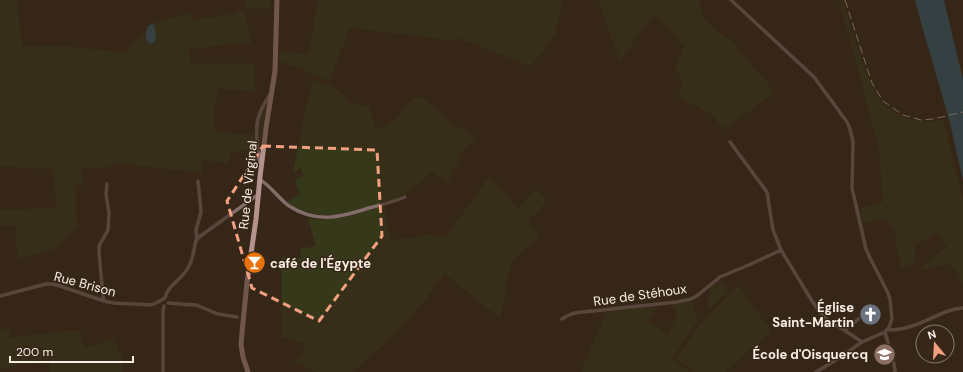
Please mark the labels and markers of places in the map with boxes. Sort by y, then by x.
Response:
bar icon: café de l'Égypte [242,250,268,276]
place label: café de l'Égypte [270,254,371,272]
place label: Église Saint-Martin [772,298,854,331]
church icon: Église Saint-Martin [857,301,883,327]
school or university icon: École d'Oisquercq [871,341,897,367]
place label: École d'Oisquercq [753,345,868,363]

